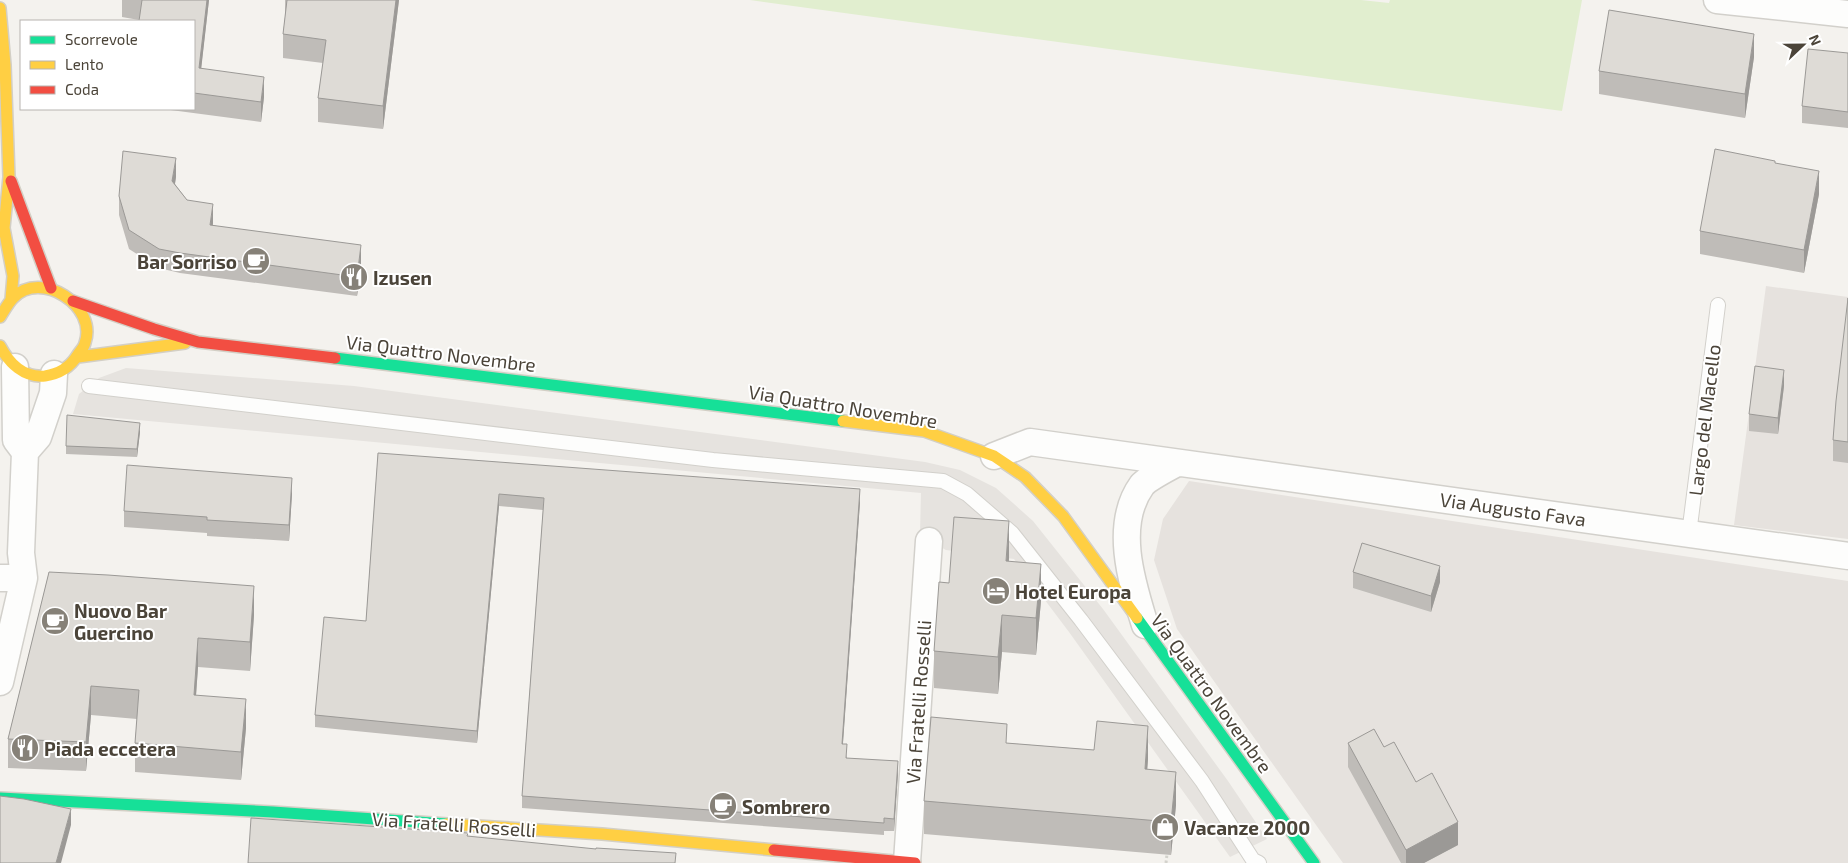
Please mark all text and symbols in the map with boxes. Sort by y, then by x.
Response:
legend [20,20,195,110]
north arrow [1778,20,1828,70]
text: Scorrevole [65,30,138,48]
text: N [1806,32,1825,48]
text: Lento [65,55,104,73]
text: Coda [65,80,99,98]
cafe icon: Bar Sorriso [241,246,271,276]
place label: Bar Sorriso [137,250,237,273]
restaurant icon: Izusen [339,262,369,292]
place label: Izusen [373,266,432,289]
street label: Via Quattro Novembre [345,330,537,376]
street label: Largo del Macello [1683,343,1725,497]
street label: Via Quattro Novembre [747,380,939,432]
street label: Via Augusto Fava [1439,487,1587,531]
hotel icon: Hotel Europa [981,576,1011,606]
place label: Hotel Europa [1015,580,1131,603]
place label: Nuovo Bar Guercino [74,599,167,644]
cafe icon: Nuovo Bar Guercino [40,606,70,636]
street label: Via Quattro Novembre [1147,609,1277,777]
street label: Via Fratelli Rosselli [901,619,935,785]
restaurant icon: Piada eccetera [10,733,40,763]
place label: Piada eccetera [44,737,176,760]
cafe icon: Sombrero [708,791,738,821]
place label: Sombrero [742,795,830,818]
street label: Via Fratelli Rosselli [371,807,537,841]
shop icon: Vacanze 2000 [1150,812,1180,842]
place label: Vacanze 2000 [1184,816,1310,839]

